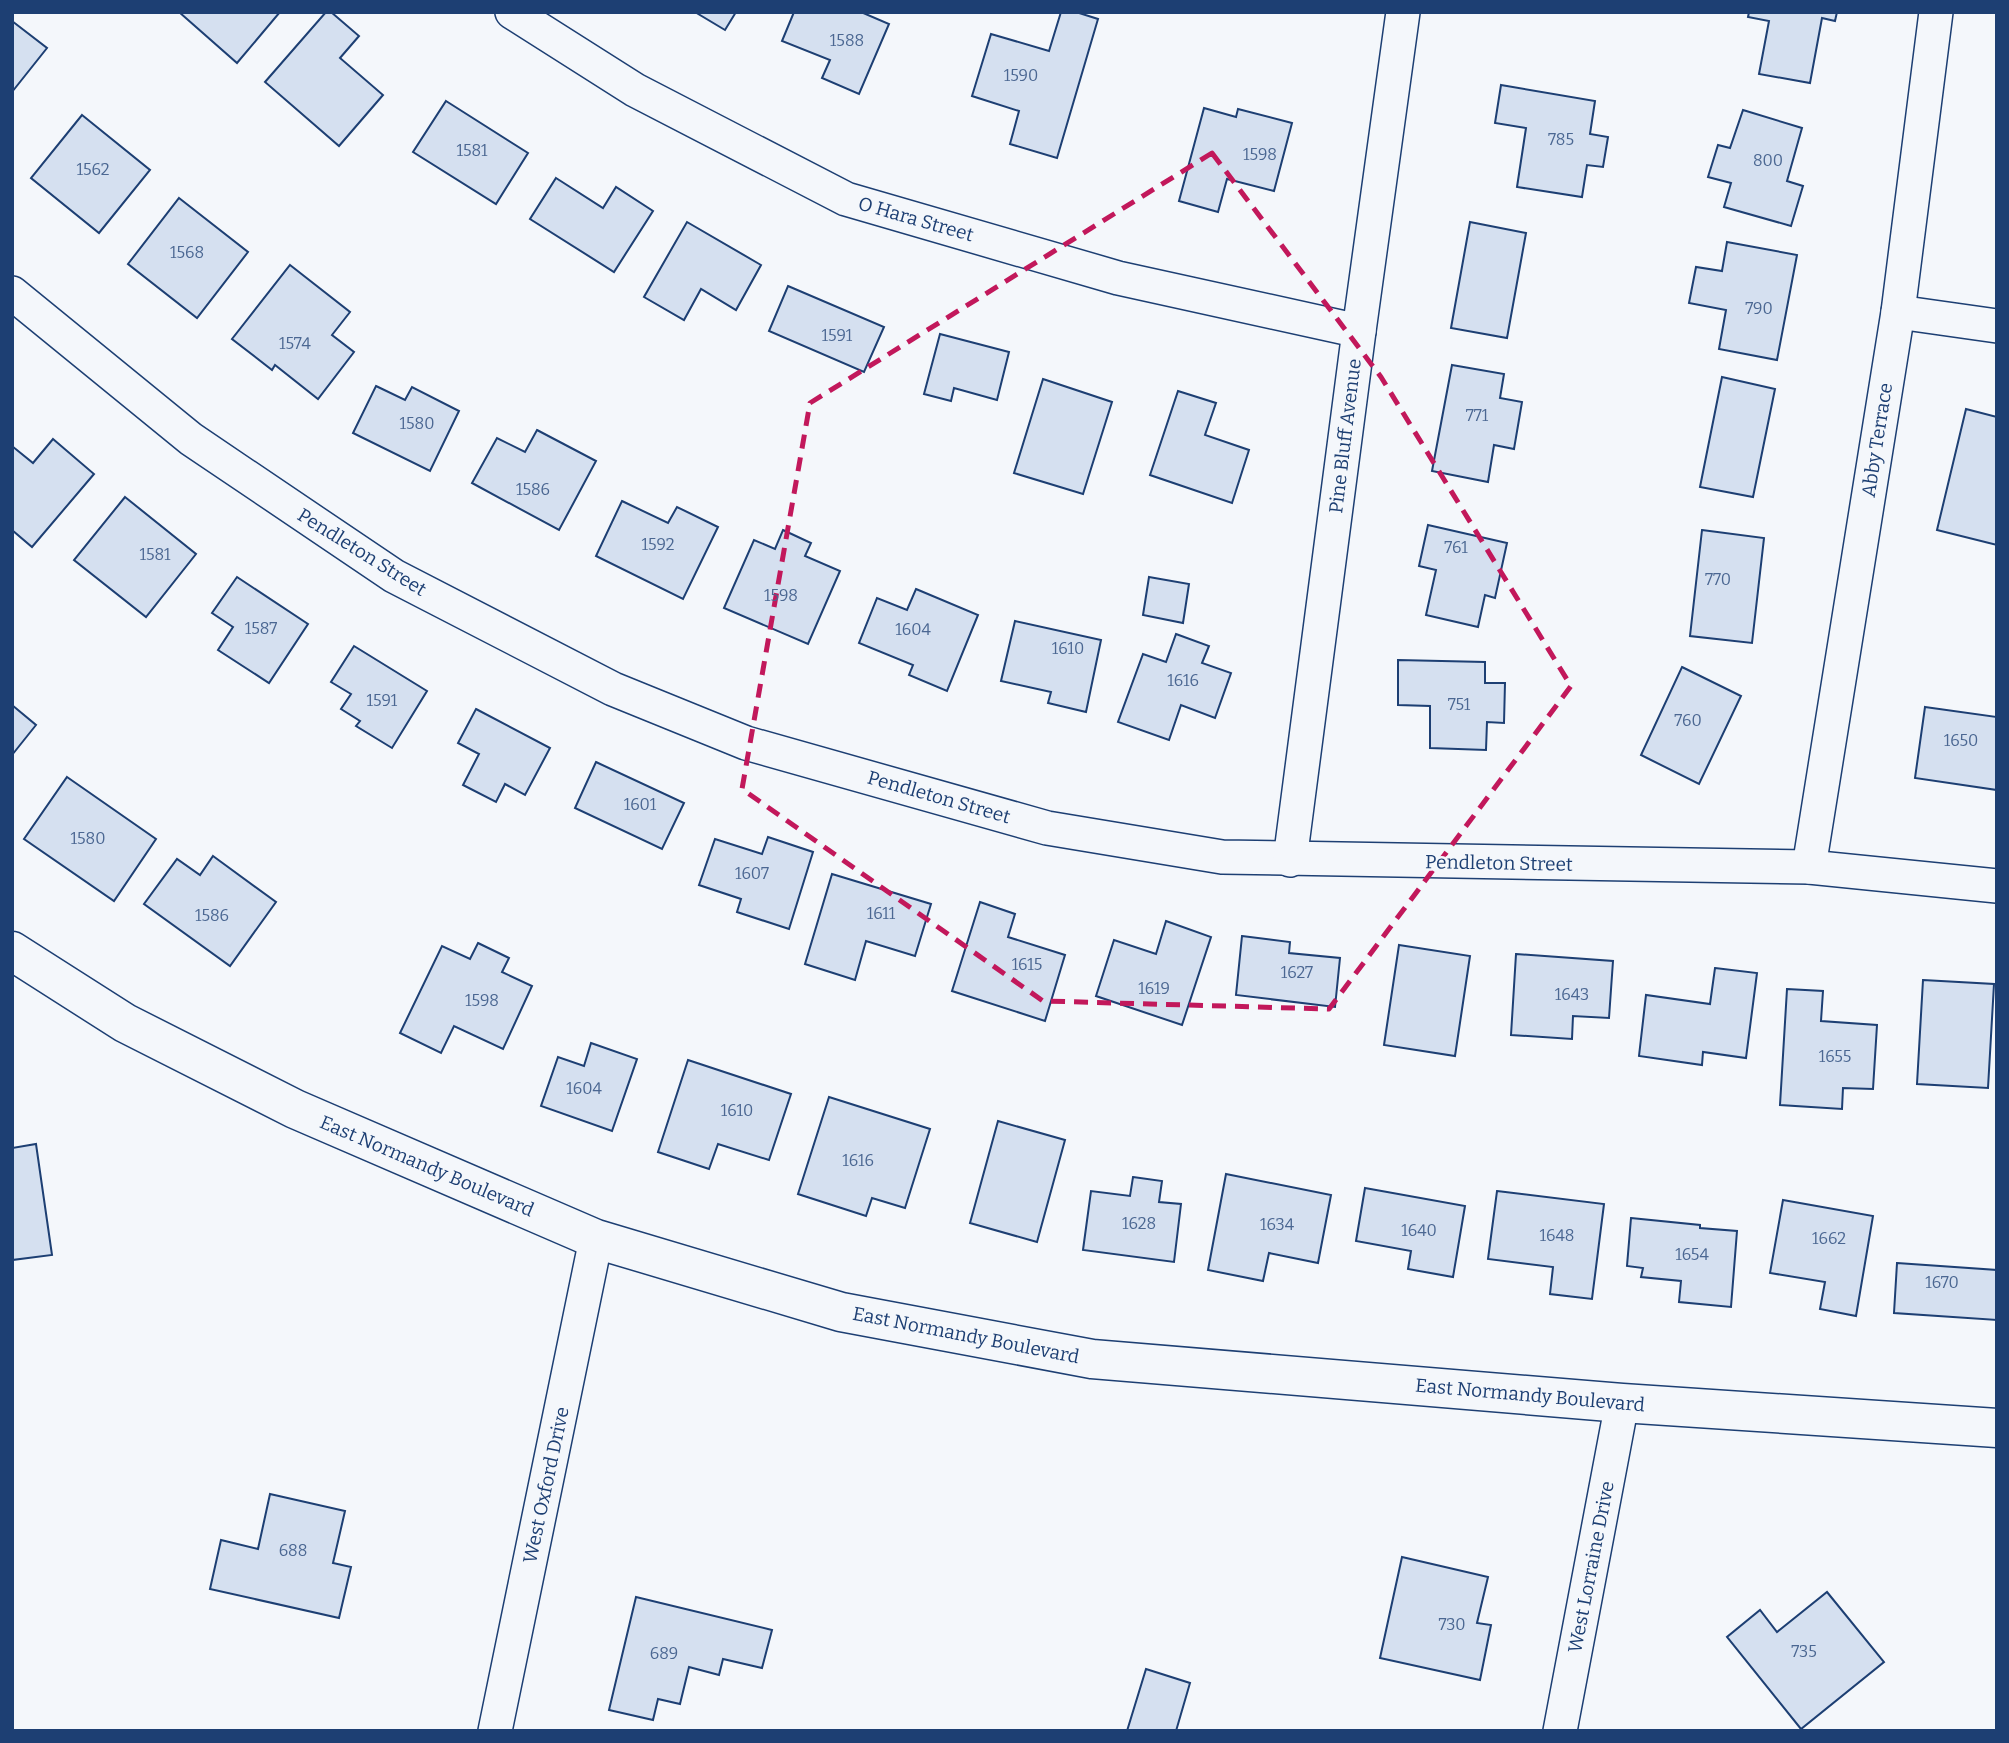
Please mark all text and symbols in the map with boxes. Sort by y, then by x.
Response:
house number: 1588 [830,31,864,50]
house number: 1590 [1004,66,1038,85]
house number: 785 [1548,130,1574,149]
house number: 1581 [456,141,488,160]
house number: 1598 [1243,145,1277,164]
house number: 800 [1753,151,1783,170]
house number: 1562 [77,160,109,179]
street label: O Hara Street [856,192,976,246]
house number: 1568 [170,243,204,262]
house number: 790 [1745,299,1773,318]
house number: 1591 [822,326,853,345]
house number: 1574 [279,334,312,353]
street label: Pine Bluff Avenue [1324,357,1366,515]
street label: Abby Terrace [1857,381,1897,499]
house number: 771 [1466,406,1489,425]
house number: 1580 [400,414,434,433]
house number: 1586 [516,480,550,499]
street label: Pendleton Street [293,503,431,601]
house number: 1592 [642,535,674,554]
house number: 761 [1444,538,1468,557]
house number: 1581 [139,545,171,564]
house number: 770 [1705,570,1731,589]
house number: 1598 [764,586,798,605]
house number: 1587 [245,619,277,638]
house number: 1604 [895,620,931,639]
house number: 1610 [1052,639,1084,658]
house number: 1616 [1167,671,1199,690]
house number: 1591 [367,691,398,710]
house number: 751 [1448,695,1471,714]
house number: 760 [1674,711,1702,730]
house number: 1650 [1944,731,1978,750]
street label: Pendleton Street [865,766,1013,828]
house number: 1601 [624,795,657,814]
house number: 1580 [71,829,105,848]
street label: Pendleton Street [1425,850,1573,876]
house number: 1607 [735,864,769,883]
house number: 1611 [867,904,896,923]
house number: 1586 [195,906,229,925]
house number: 1615 [1012,955,1042,974]
house number: 1627 [1281,963,1313,982]
house number: 1619 [1138,979,1170,998]
house number: 1643 [1555,985,1589,1004]
house number: 1598 [465,991,499,1010]
house number: 1655 [1819,1047,1851,1066]
house number: 1604 [566,1079,602,1098]
house number: 1610 [721,1101,753,1120]
street label: East Normandy Boulevard [317,1110,537,1222]
house number: 1616 [842,1151,874,1170]
house number: 1628 [1122,1214,1156,1233]
house number: 1634 [1260,1215,1295,1234]
house number: 1640 [1401,1221,1437,1240]
house number: 1648 [1540,1226,1574,1245]
house number: 1662 [1812,1229,1846,1248]
house number: 1654 [1675,1245,1709,1264]
house number: 1670 [1925,1273,1959,1292]
street label: East Normandy Boulevard [851,1302,1081,1368]
street label: East Normandy Boulevard [1414,1374,1646,1416]
street label: West Oxford Drive [518,1405,574,1565]
street label: West Lorraine Drive [1563,1479,1619,1655]
house number: 688 [279,1541,307,1560]
house number: 730 [1438,1615,1466,1634]
house number: 735 [1791,1642,1817,1661]
house number: 689 [650,1644,678,1663]

